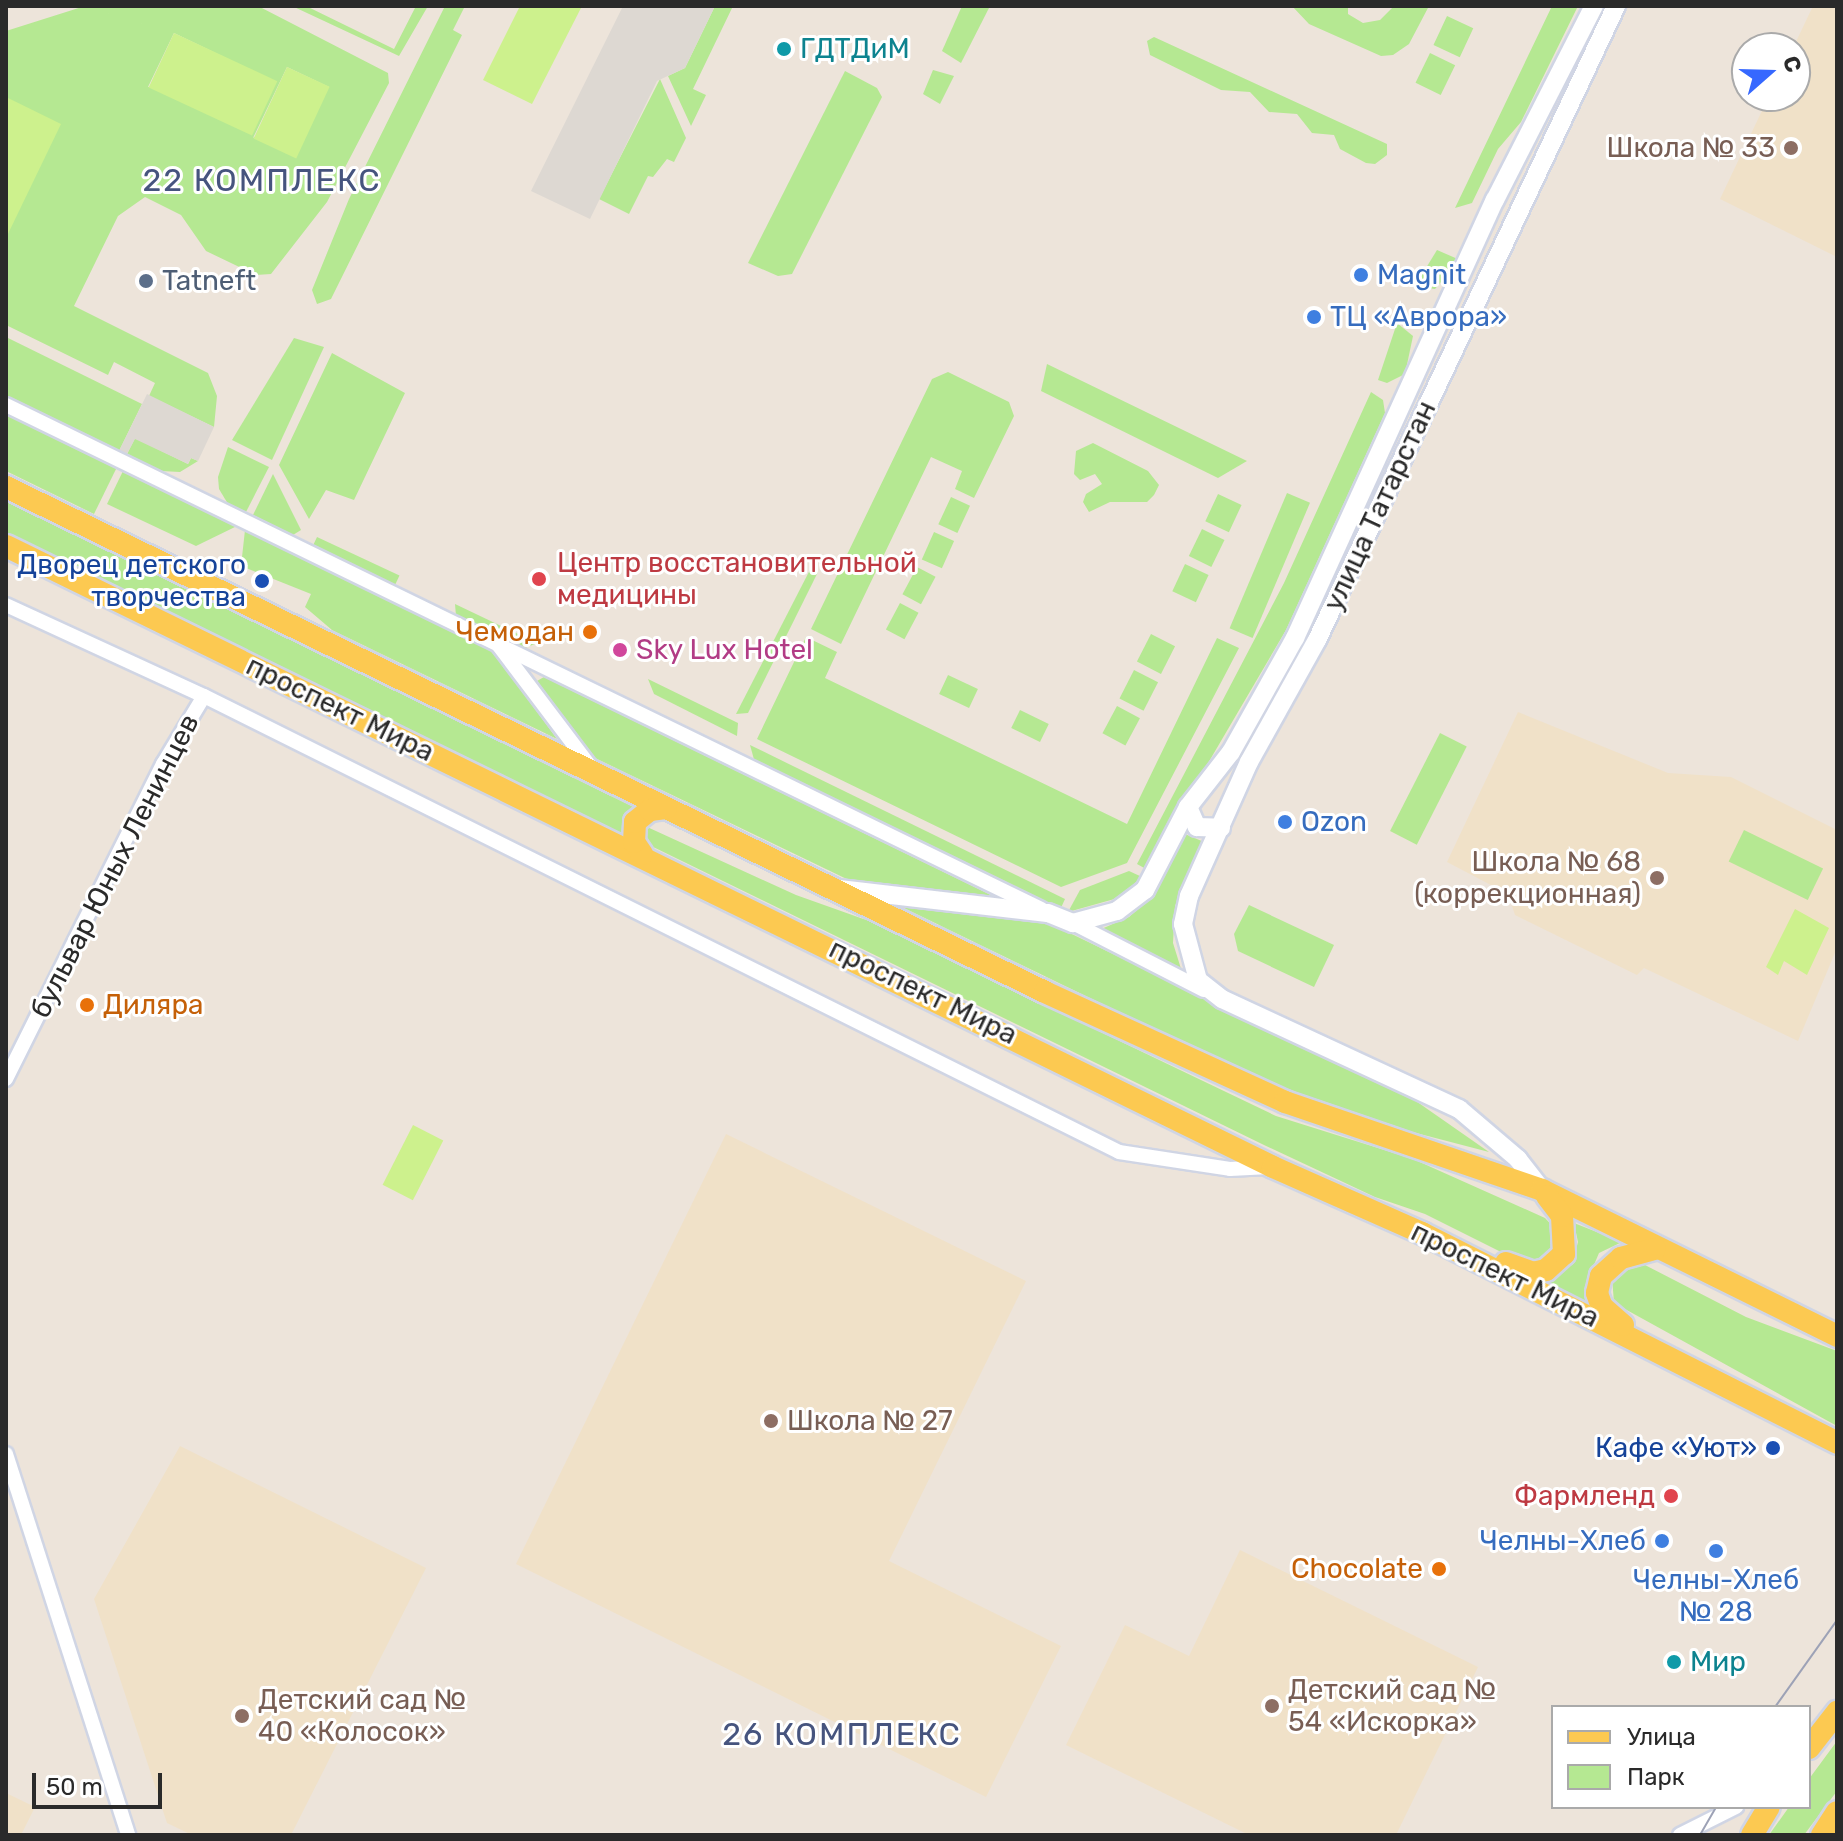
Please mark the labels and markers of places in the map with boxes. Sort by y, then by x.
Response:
place label: ГДТДиМ [800,32,910,66]
marker: ГДТДиМ [775,40,793,58]
place label: Школа № 33 [1607,131,1775,165]
marker: Школа № 33 [1782,139,1800,157]
place label: Magnit [1377,258,1466,292]
place label: Tatneft [162,264,256,298]
marker: Magnit [1352,266,1370,284]
marker: Tatneft [137,272,155,290]
place label: ТЦ «Аврора» [1330,300,1507,334]
marker: ТЦ «Аврора» [1305,308,1323,326]
place label: Центр восстановительной медицины [557,546,917,612]
place label: Дворец детского творчества [17,548,246,614]
marker: Центр восстановительной медицины [528,568,550,590]
marker: Дворец детского творчества [253,572,271,590]
place label: Чемодан [456,615,574,649]
marker: Чемодан [581,623,599,641]
place label: Sky Lux Hotel [636,633,814,667]
marker: Sky Lux Hotel [611,641,629,659]
place label: Ozon [1301,805,1367,839]
marker: Ozon [1276,813,1294,831]
place label: Школа № 68 (коррекционная) [1414,845,1641,911]
marker: Школа № 68 (коррекционная) [1648,869,1666,887]
place label: Диляра [103,988,204,1022]
marker: Диляра [78,996,96,1014]
place label: Школа № 27 [787,1404,953,1438]
marker: Школа № 27 [762,1412,780,1430]
place label: Кафе «Уют» [1595,1431,1757,1465]
marker: Кафе «Уют» [1764,1439,1782,1457]
place label: Фармленд [1514,1479,1655,1513]
marker: Фармленд [1662,1487,1680,1505]
place label: Челны-Хлеб [1480,1524,1646,1558]
marker: Челны-Хлеб [1653,1532,1671,1550]
marker: Челны-Хлеб № 28 [1707,1542,1725,1560]
place label: Chocolate [1291,1552,1423,1586]
marker: Chocolate [1430,1560,1448,1578]
place label: Челны-Хлеб № 28 [1633,1563,1799,1629]
place label: Мир [1690,1645,1746,1679]
marker: Мир [1665,1653,1683,1671]
place label: Детский сад № 54 «Искорка» [1288,1673,1496,1739]
place label: Детский сад № 40 «Колосок» [258,1683,466,1749]
marker: Детский сад № 54 «Искорка» [1263,1697,1281,1715]
marker: Детский сад № 40 «Колосок» [233,1707,251,1725]

